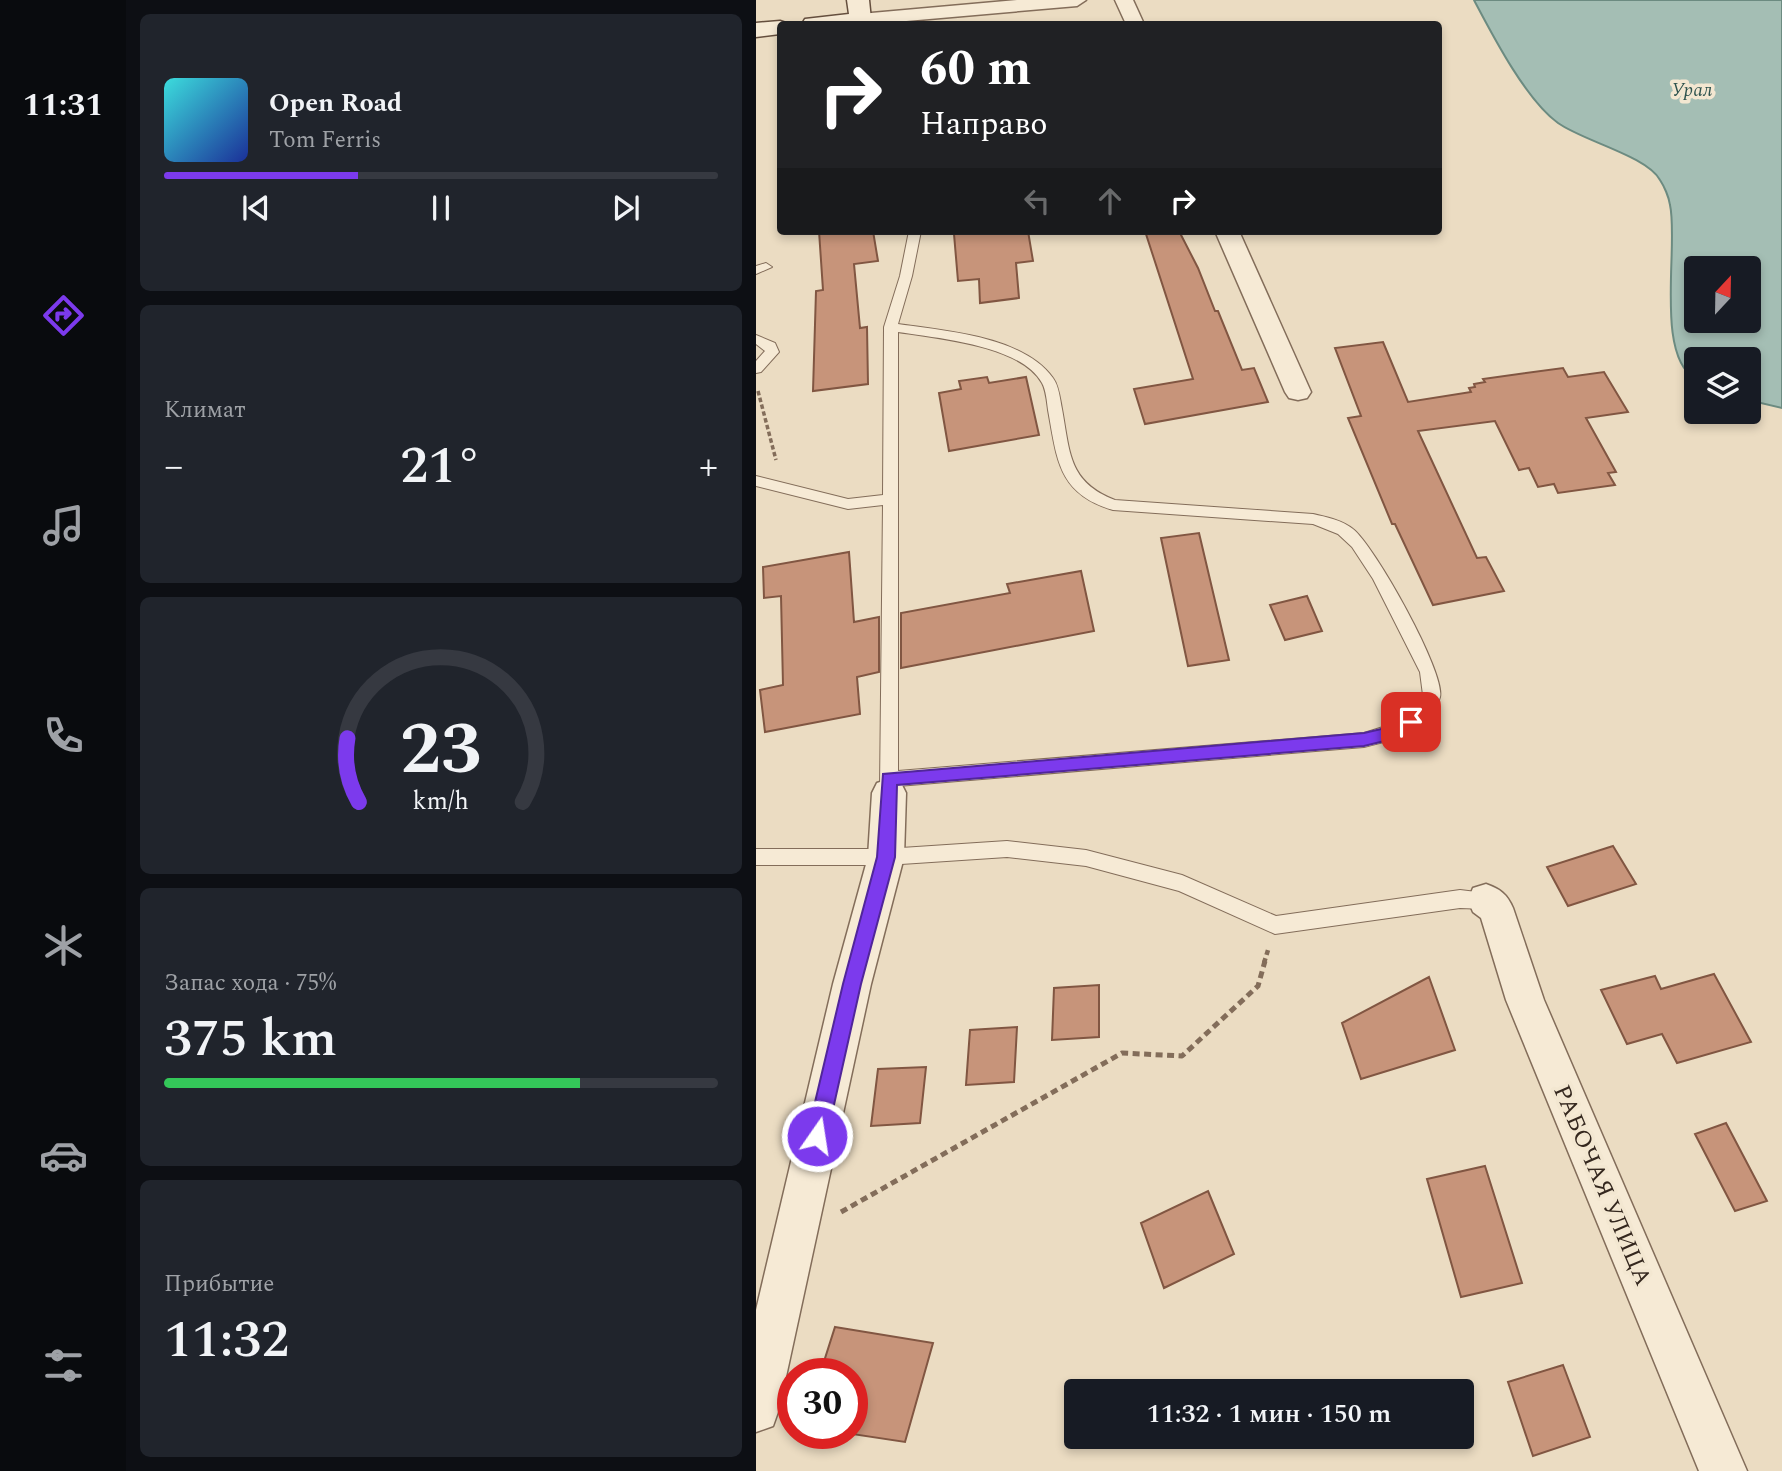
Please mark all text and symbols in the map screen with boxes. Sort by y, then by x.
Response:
text: 60 m [920,32,1031,107]
icon: right [805,49,896,140]
water label: Урал [1672,76,1713,105]
text: 11:31 [23,81,103,130]
text: Open Road [269,83,402,123]
text: Направо [920,100,1047,149]
text: Tom Ferris [269,123,381,158]
icon: left [1018,182,1056,220]
icon: ahead [1091,182,1129,220]
icon: right [1164,182,1202,220]
icon: previous [237,189,275,227]
icon: pause [422,189,460,227]
icon: next [607,189,645,227]
north arrow [1684,256,1760,332]
map controls [1684,256,1761,424]
icon: directions [39,291,88,340]
button: layers [1684,347,1761,424]
text: Климат [164,393,246,428]
text: 21° [400,427,482,506]
text: − [164,438,183,496]
text: + [699,438,718,496]
icon: music [39,501,88,550]
pin [1381,692,1441,752]
text: 23 [400,695,482,806]
icon: arrive [1392,703,1430,741]
icon: phone [39,711,88,760]
text: km/h [413,782,469,820]
icon: climate [39,921,88,970]
text: Запас хода · 75% [164,966,336,1001]
text: 375 km [164,1000,337,1079]
street label: РАБОЧАЯ УЛИЦА [1543,1079,1661,1292]
position arrow [780,1099,854,1173]
icon: car [39,1131,88,1180]
text: Прибытие [164,1267,275,1302]
text: 11:32 [164,1301,289,1380]
icon: filters [39,1341,88,1390]
speed limit sign: 30 [777,1358,868,1449]
text: 11:32 · 1 мин · 150 m [1147,1394,1391,1434]

